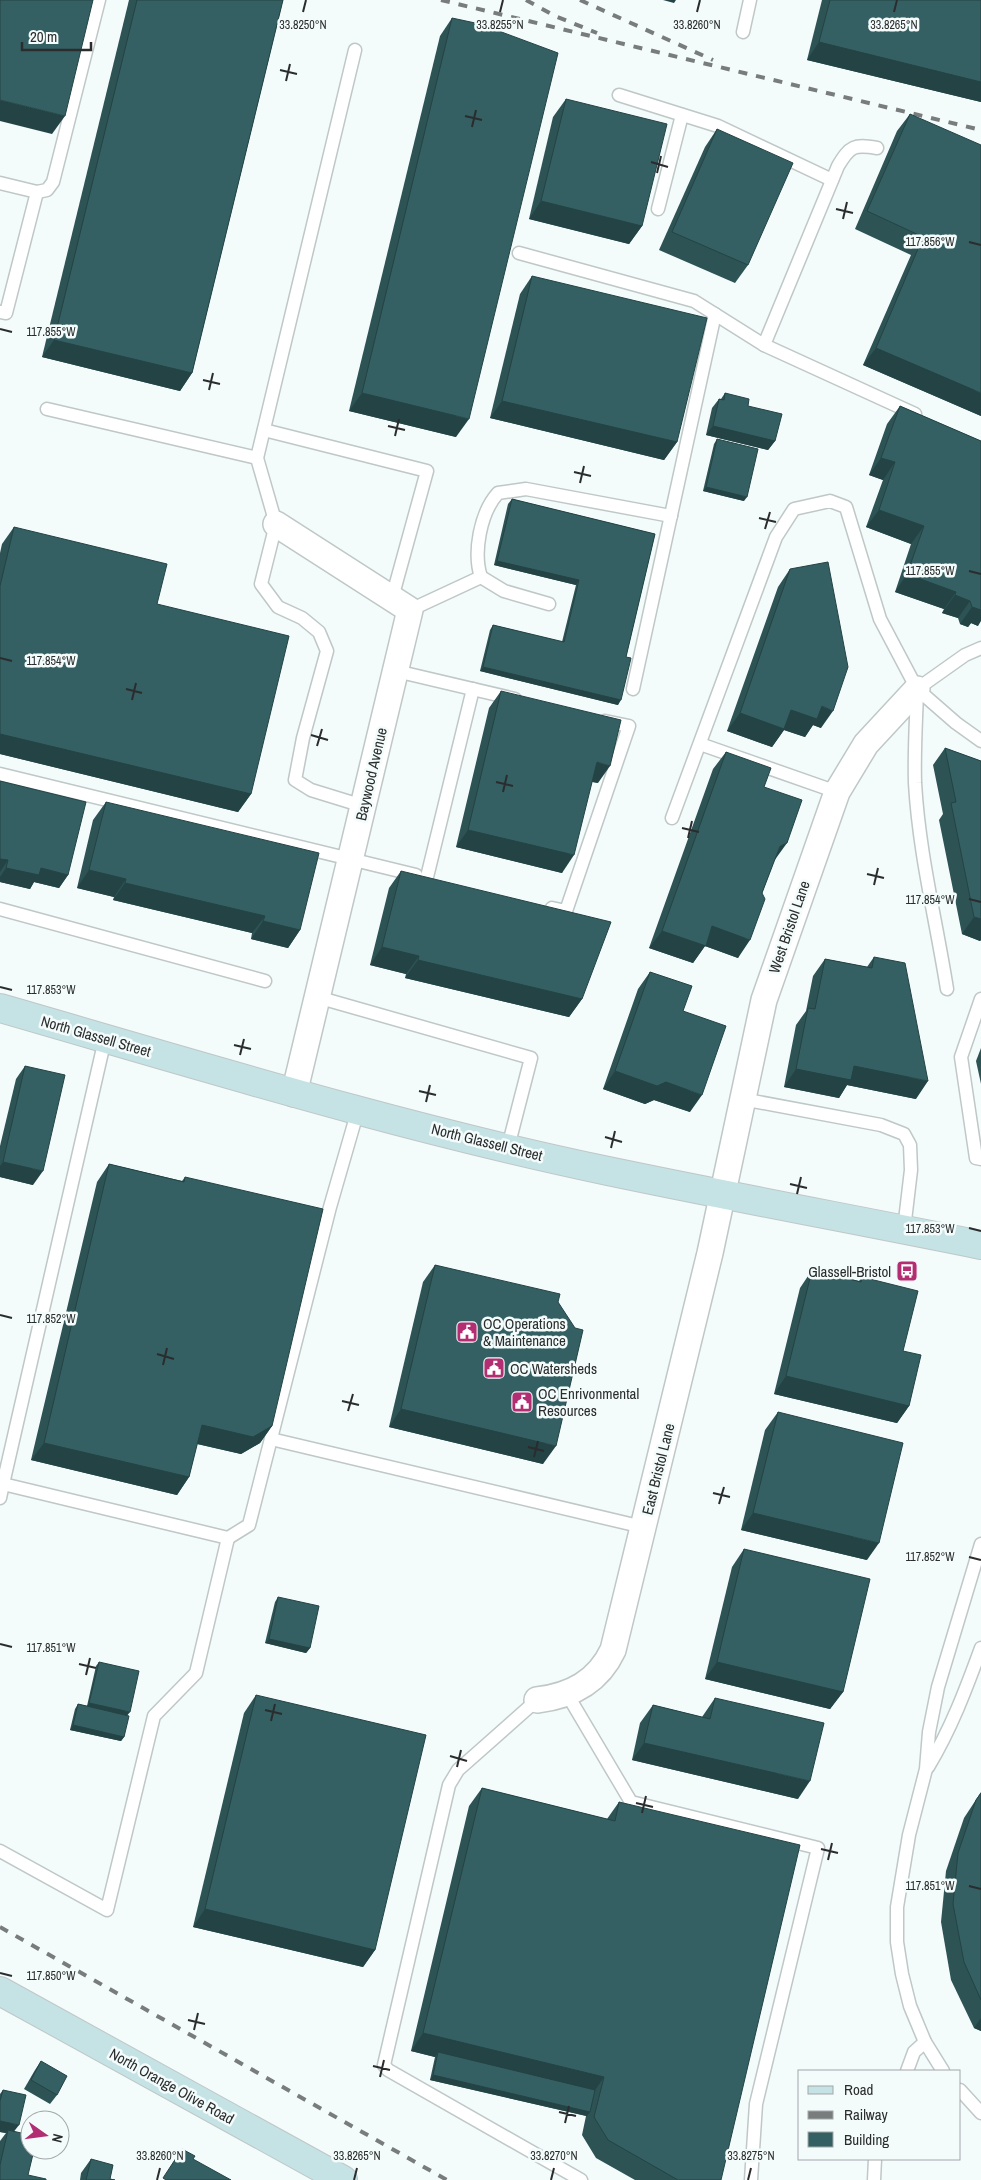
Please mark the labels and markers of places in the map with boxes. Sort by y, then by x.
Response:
bus stop icon: Glassell-Bristol [895,1259,919,1283]
place label: Glassell-Bristol [808,1261,891,1282]
place label: OC Operations & Maintenance [483,1313,566,1351]
public building icon: OC Operations & Maintenance [455,1320,479,1344]
public building icon: OC Watersheds [482,1356,506,1380]
place label: OC Watersheds [510,1358,597,1379]
place label: OC Enrivonmental Resources [538,1383,639,1421]
public building icon: OC Enrivonmental Resources [510,1390,534,1414]

